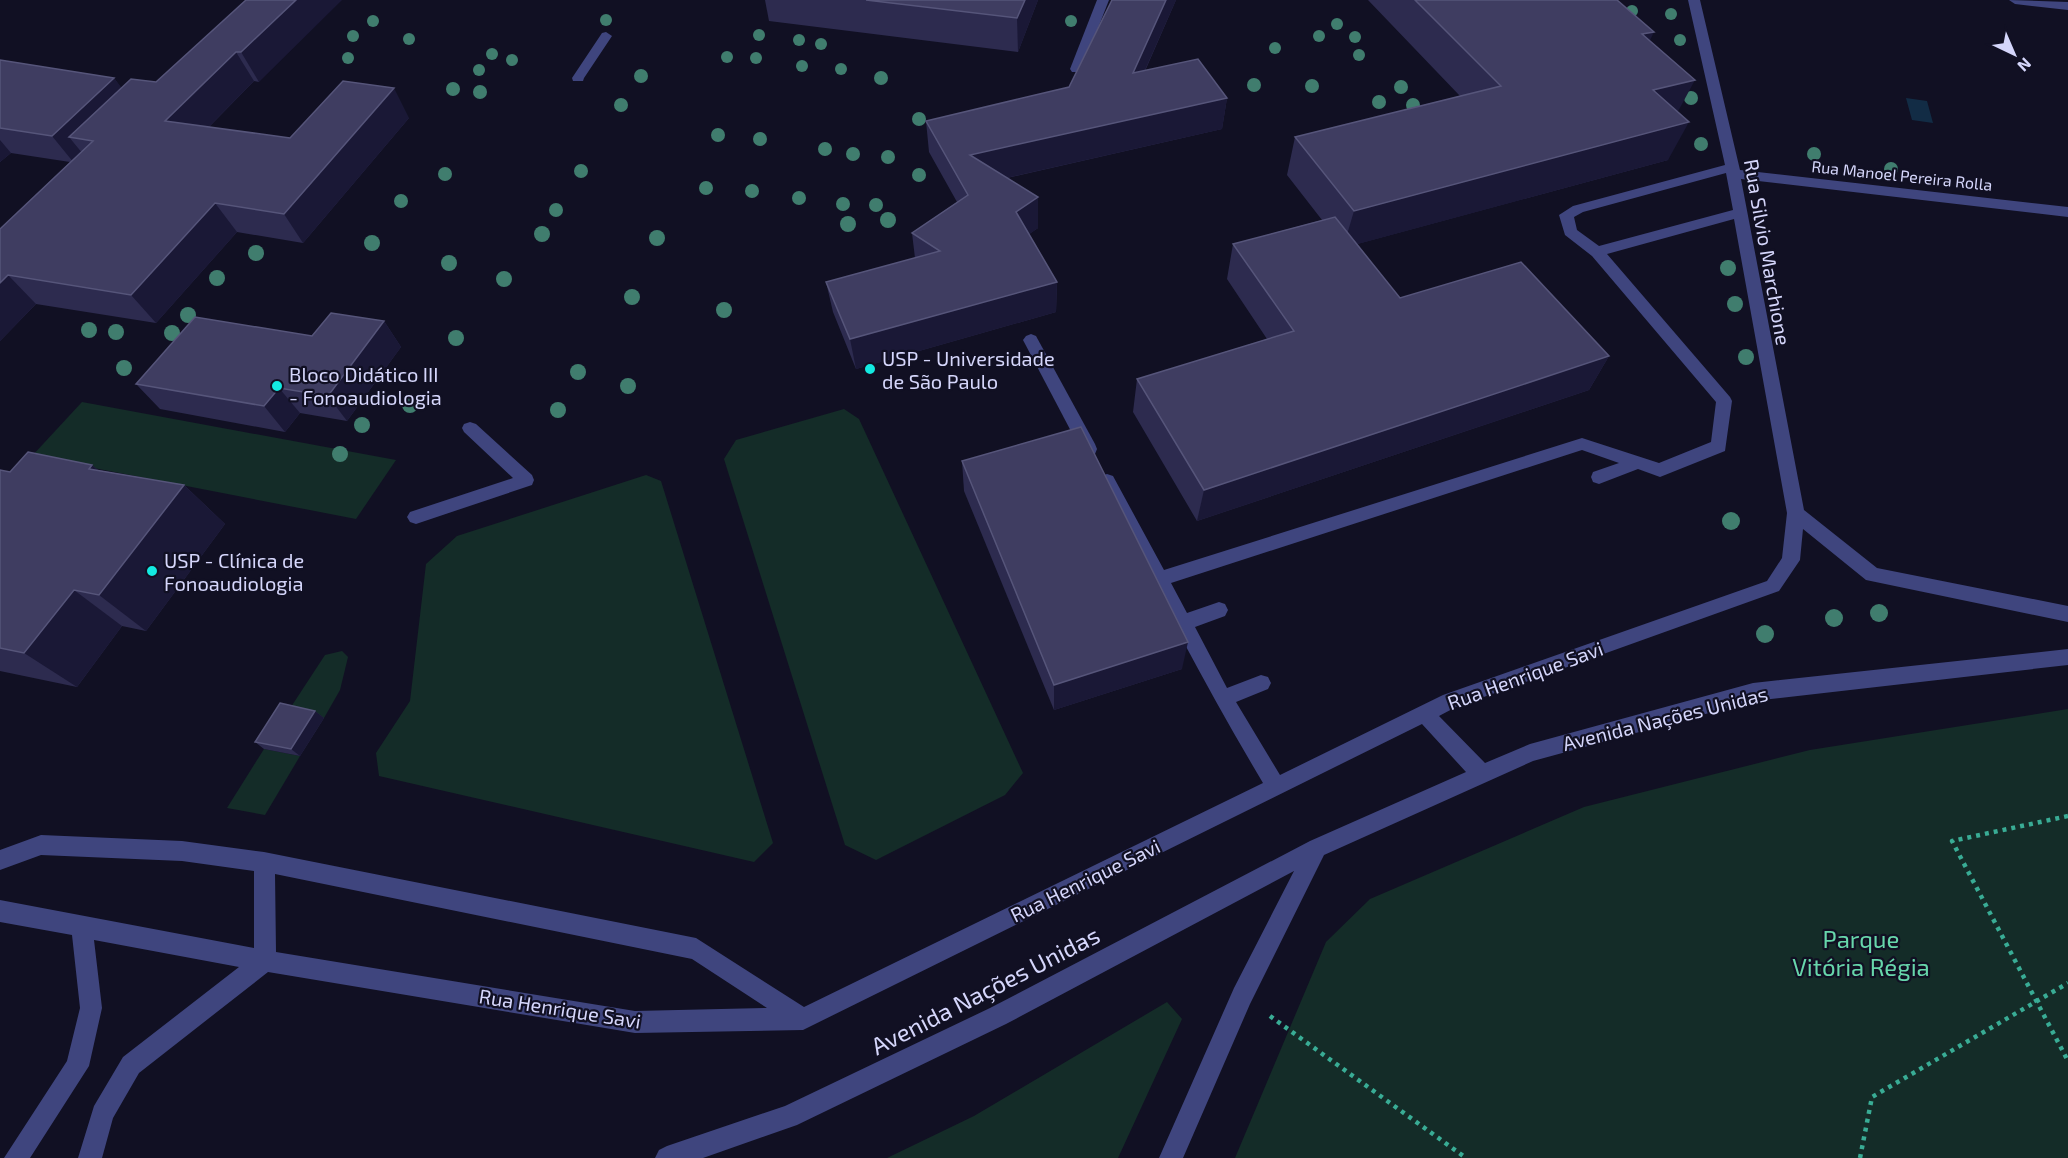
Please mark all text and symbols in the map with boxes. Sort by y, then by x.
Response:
north arrow [1984,24,2044,84]
text: N [2014,54,2036,76]
street label: Rua Manoel Pereira Rolla [1811,156,1993,194]
street label: Rua Silvio Marchione [1740,157,1796,347]
place label: USP - Universidade de São Paulo [882,346,1055,393]
place label: Bloco Didático III - Fonoaudiologia [289,362,442,409]
marker: USP - Universidade de São Paulo [863,362,877,376]
marker: Bloco Didático III - Fonoaudiologia [270,379,284,393]
place label: USP - Clínica de Fonoaudiologia [164,548,304,595]
marker: USP - Clínica de Fonoaudiologia [145,564,159,578]
street label: Rua Henrique Savi [1444,636,1606,714]
street label: Avenida Nações Unidas [1560,681,1770,756]
street label: Rua Henrique Savi [1006,833,1164,927]
street label: Avenida Nações Unidas [866,920,1105,1061]
park label: Parque Vitória Régia [1792,924,1930,981]
street label: Rua Henrique Savi [477,983,643,1033]

